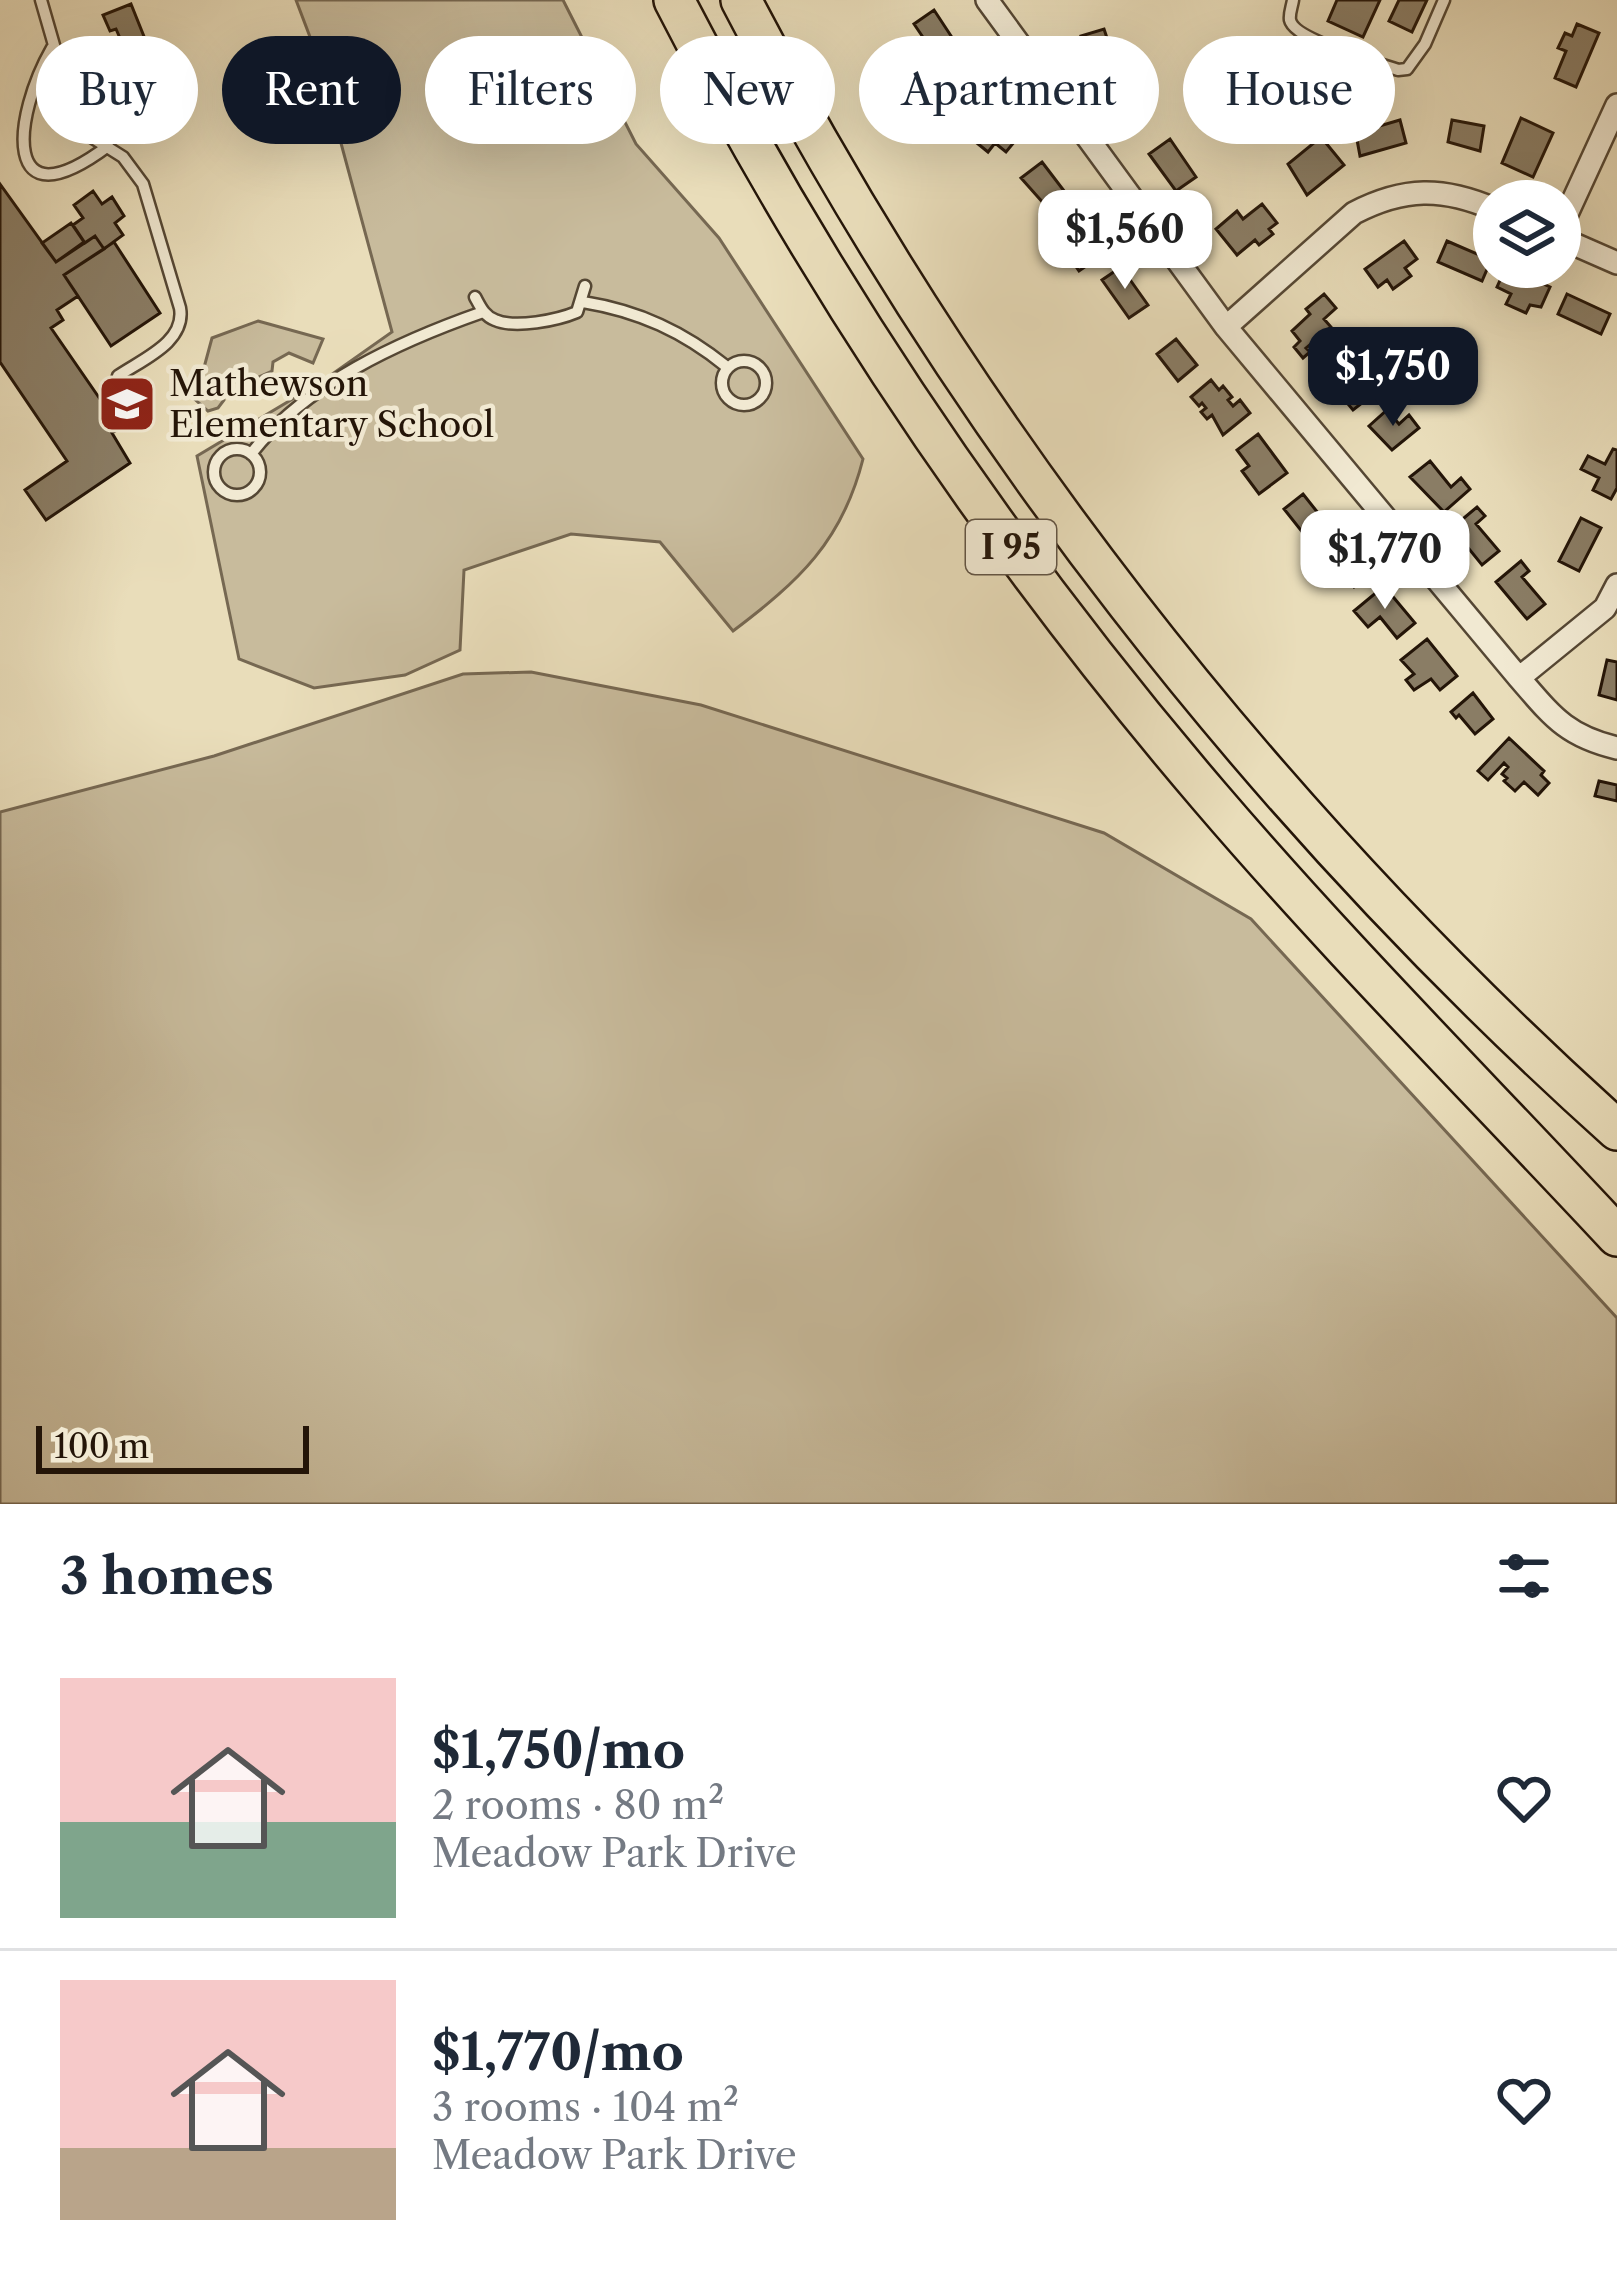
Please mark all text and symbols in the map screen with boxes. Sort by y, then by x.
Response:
chip: Buy [36,36,198,144]
chip: Rent [222,36,401,144]
chip: Filters [425,36,636,144]
chip: New [660,36,835,144]
chip: Apartment [859,36,1159,144]
chip: House [1183,36,1395,144]
map controls [1473,180,1581,288]
button: layers [1473,180,1581,288]
pin: $1,560 [1027,190,1223,292]
text: $1,560 [1065,205,1185,253]
pin: $1,750 [1295,327,1491,429]
text: $1,750 [1335,342,1451,390]
place label: Mathewson Elementary School [169,361,494,446]
school or university icon: Mathewson Elementary School [96,373,158,435]
pin: $1,770 [1287,510,1483,612]
road number: I 95 [966,520,1056,574]
text: $1,770 [1327,525,1443,573]
scale bar [36,1420,309,1473]
text: 100 m [54,1426,149,1467]
icon: filters [1491,1543,1557,1609]
text: 3 homes [60,1545,274,1607]
text: $1,750/mo [432,1719,685,1781]
icon: home [156,1726,300,1870]
icon: heart [1491,1765,1557,1831]
text: 2 rooms · 80 m² [432,1781,724,1829]
text: Meadow Park Drive [432,1829,797,1877]
text: $1,770/mo [432,2021,684,2083]
icon: home [156,2028,300,2172]
icon: heart [1491,2067,1557,2133]
text: 3 rooms · 104 m² [432,2083,739,2131]
text: Meadow Park Drive [432,2131,797,2179]

